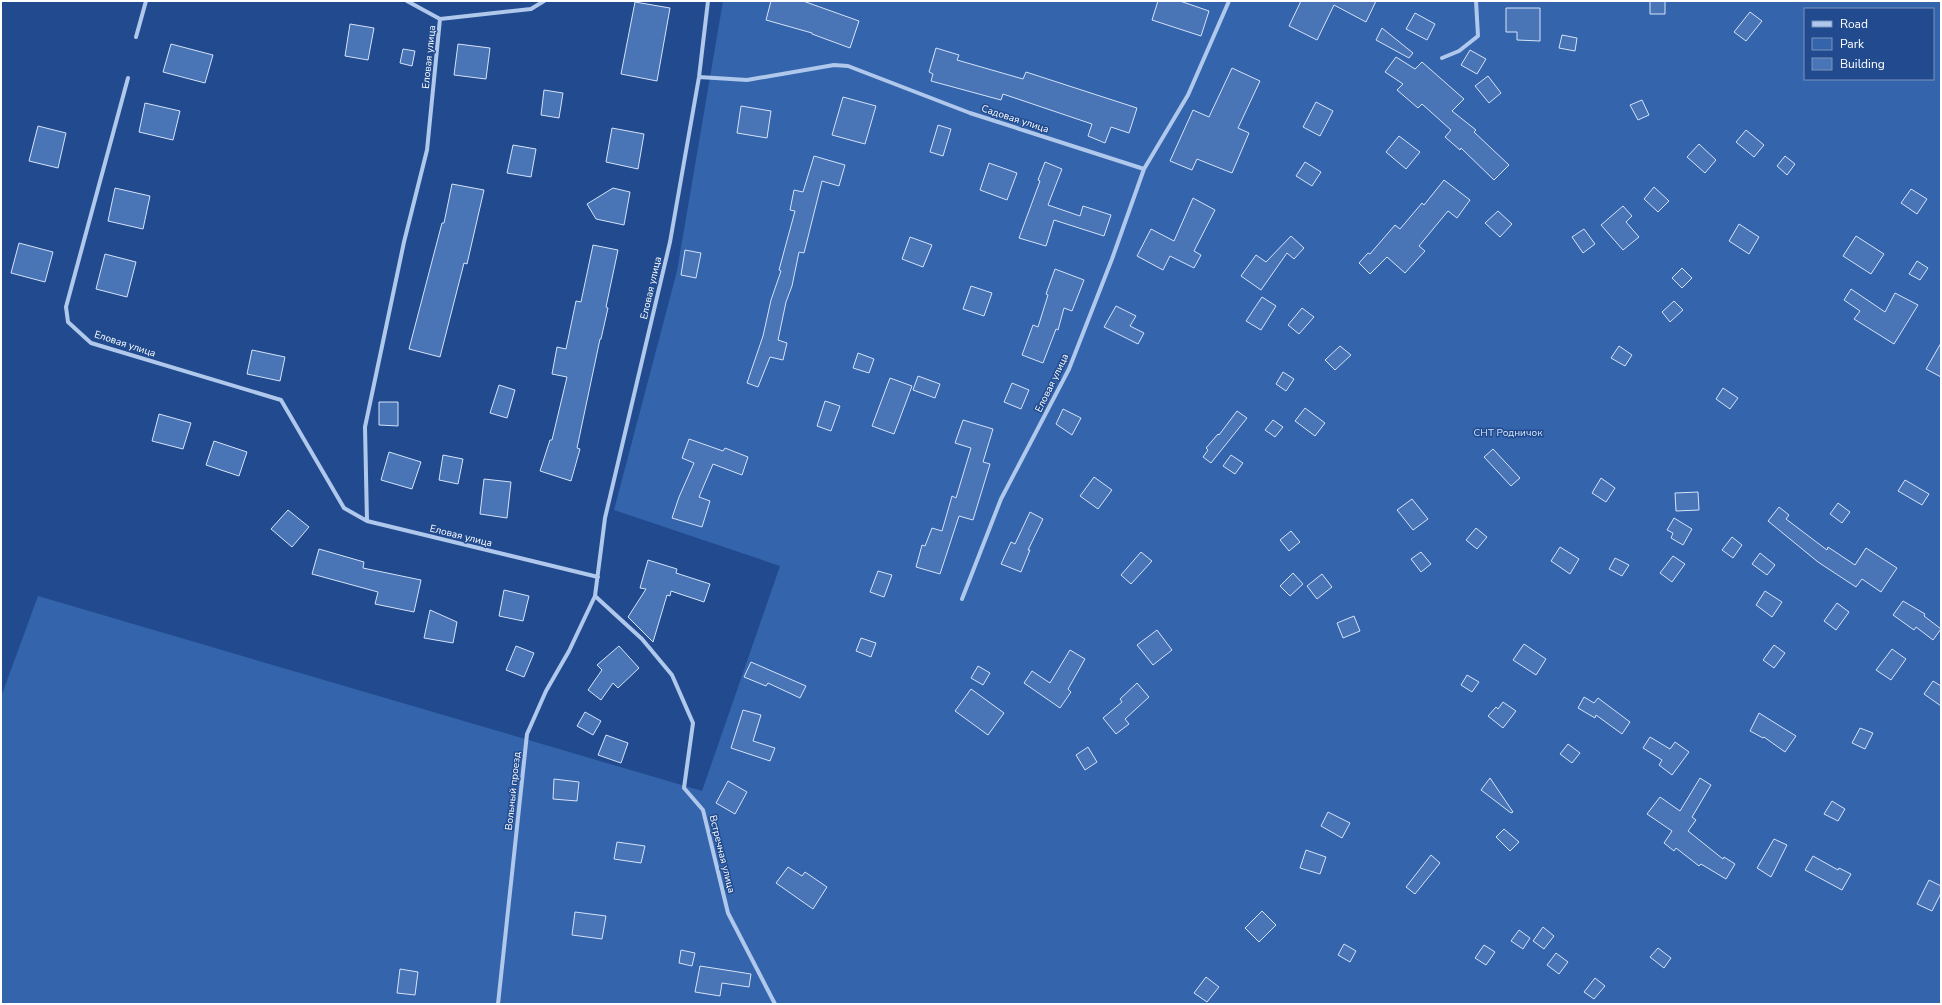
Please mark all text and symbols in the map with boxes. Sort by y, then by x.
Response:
legend [1804,8,1934,80]
text: Road [1840,16,1868,32]
street label: Еловая улица [419,24,439,90]
text: Park [1840,36,1865,52]
text: Building [1840,56,1885,72]
street label: Садовая улица [979,101,1051,137]
street label: Еловая улица [637,255,665,321]
street label: Еловая улица [92,327,158,361]
street label: Еловая улица [1032,351,1072,415]
park label: СНТ Родничок [1474,426,1543,440]
street label: Еловая улица [428,521,494,551]
street label: Вольный проезд [502,751,524,831]
street label: Встречная улица [706,814,738,894]

